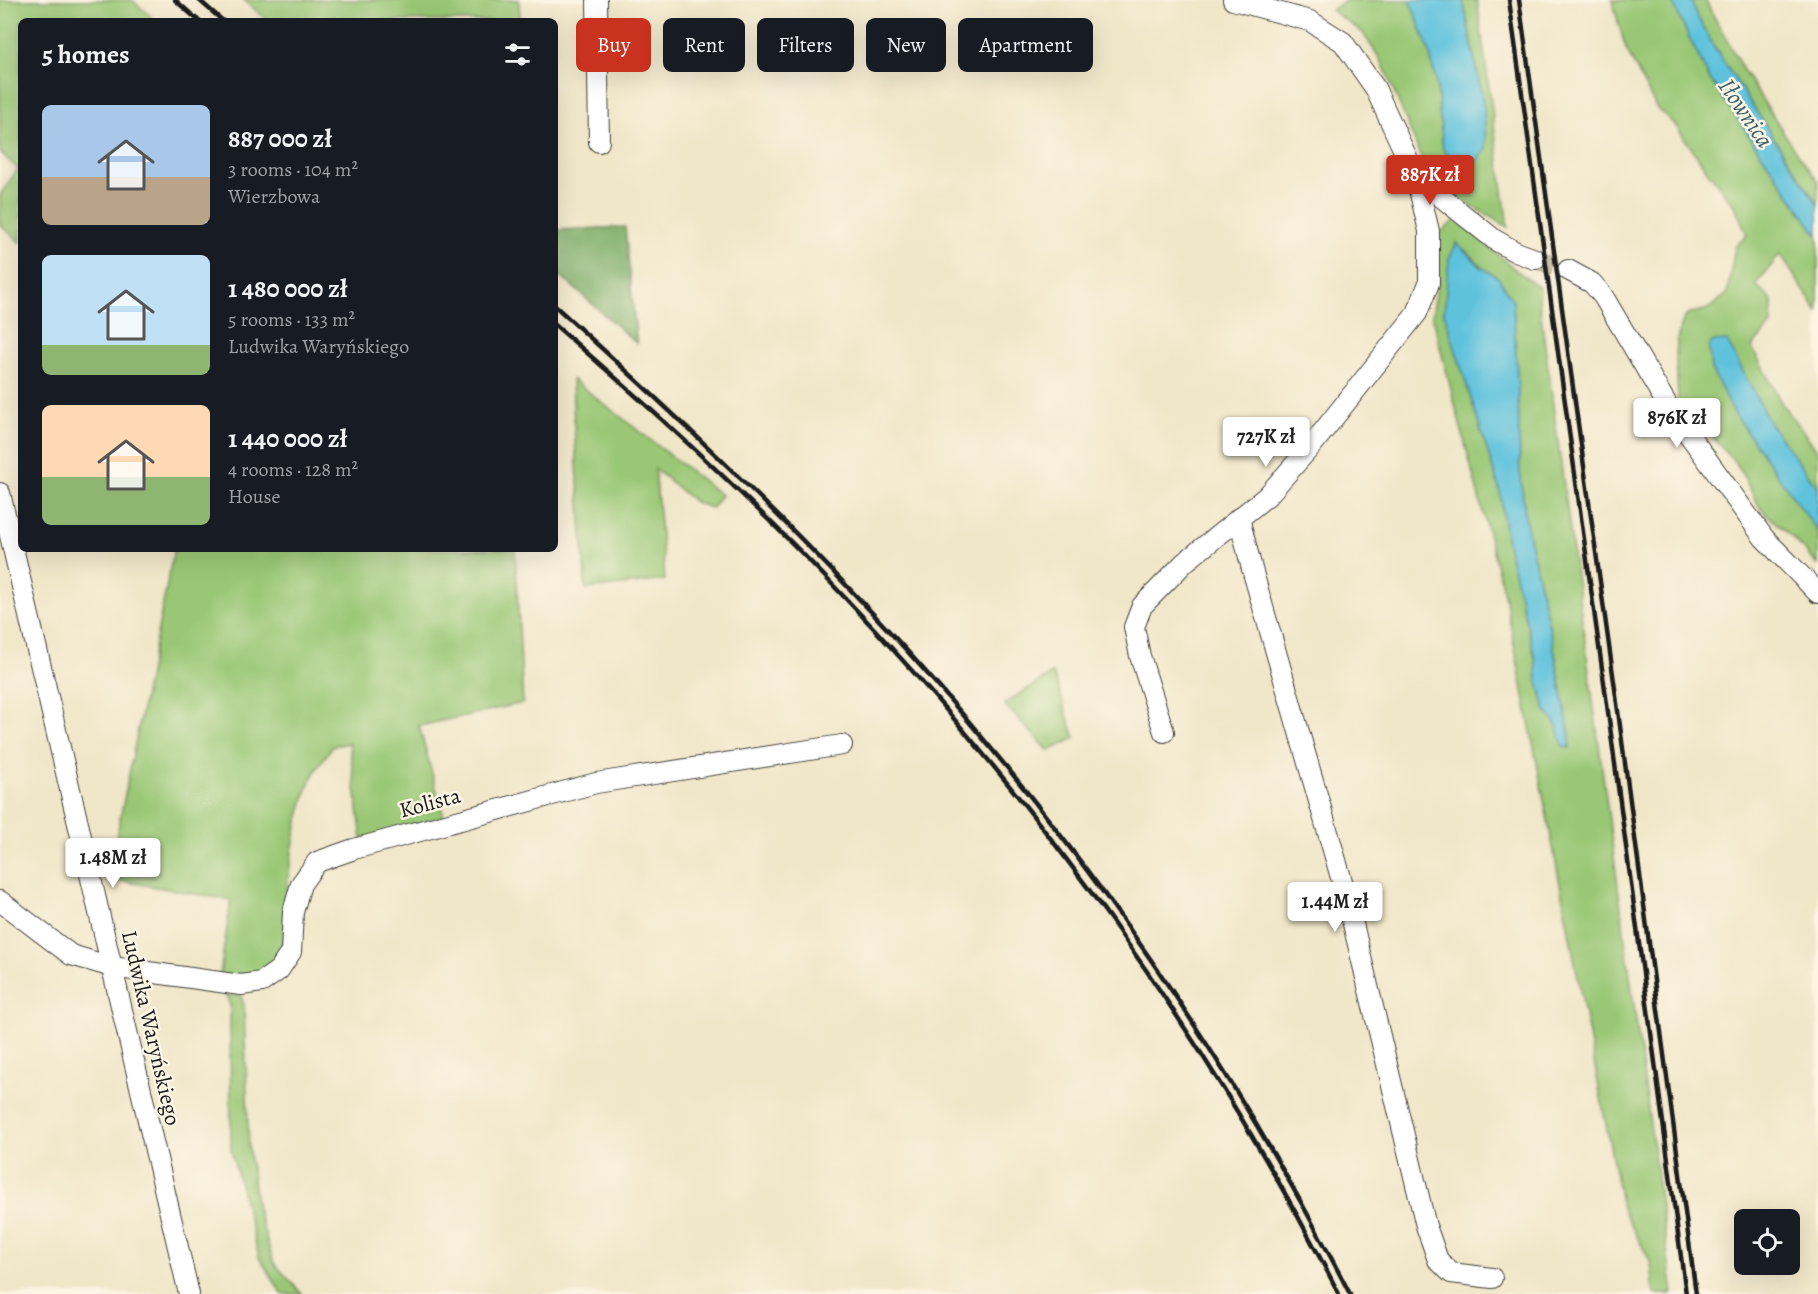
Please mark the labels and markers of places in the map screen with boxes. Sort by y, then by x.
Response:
pin: 887K zł [1375,155,1485,206]
pin: 876K zł [1622,398,1732,449]
pin: 727K zł [1211,417,1321,468]
pin: 1.48M zł [51,838,175,889]
pin: 1.44M zł [1273,882,1397,933]

